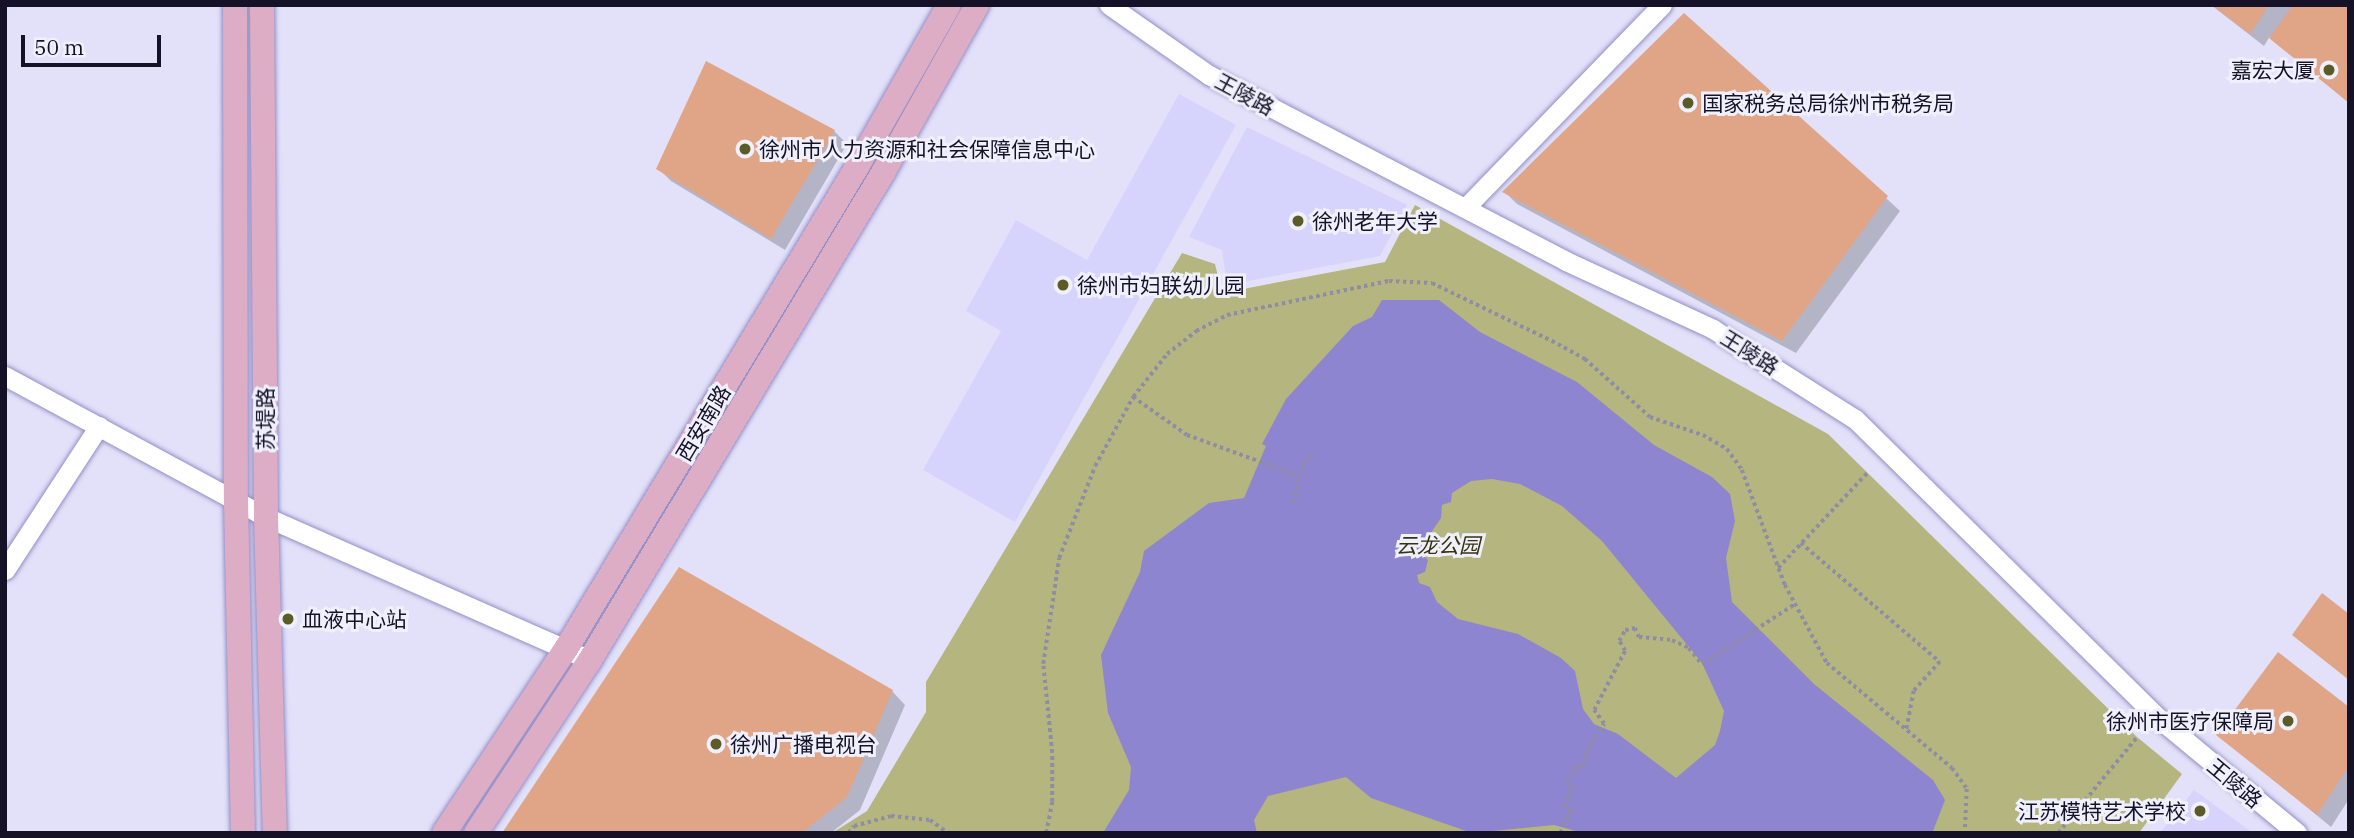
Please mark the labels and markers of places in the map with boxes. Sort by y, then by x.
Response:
place label: 嘉宏大厦 [2231,57,2315,83]
marker: 嘉宏大厦 [2321,62,2337,78]
place label: 国家税务总局徐州市税务局 [1702,90,1954,116]
marker: 国家税务总局徐州市税务局 [1680,95,1696,111]
place label: 徐州市人力资源和社会保障信息中心 [759,136,1095,162]
marker: 徐州市人力资源和社会保障信息中心 [737,141,753,157]
place label: 徐州老年大学 [1312,208,1438,234]
marker: 徐州老年大学 [1290,213,1306,229]
place label: 徐州市妇联幼儿园 [1077,272,1245,298]
marker: 徐州市妇联幼儿园 [1055,277,1071,293]
place label: 血液中心站 [302,606,407,632]
marker: 血液中心站 [280,611,296,627]
place label: 徐州市医疗保障局 [2106,708,2274,734]
marker: 徐州市医疗保障局 [2280,713,2296,729]
place label: 徐州广播电视台 [730,731,877,757]
marker: 徐州广播电视台 [708,736,724,752]
place label: 江苏模特艺术学校 [2018,798,2186,824]
marker: 江苏模特艺术学校 [2192,803,2208,819]

